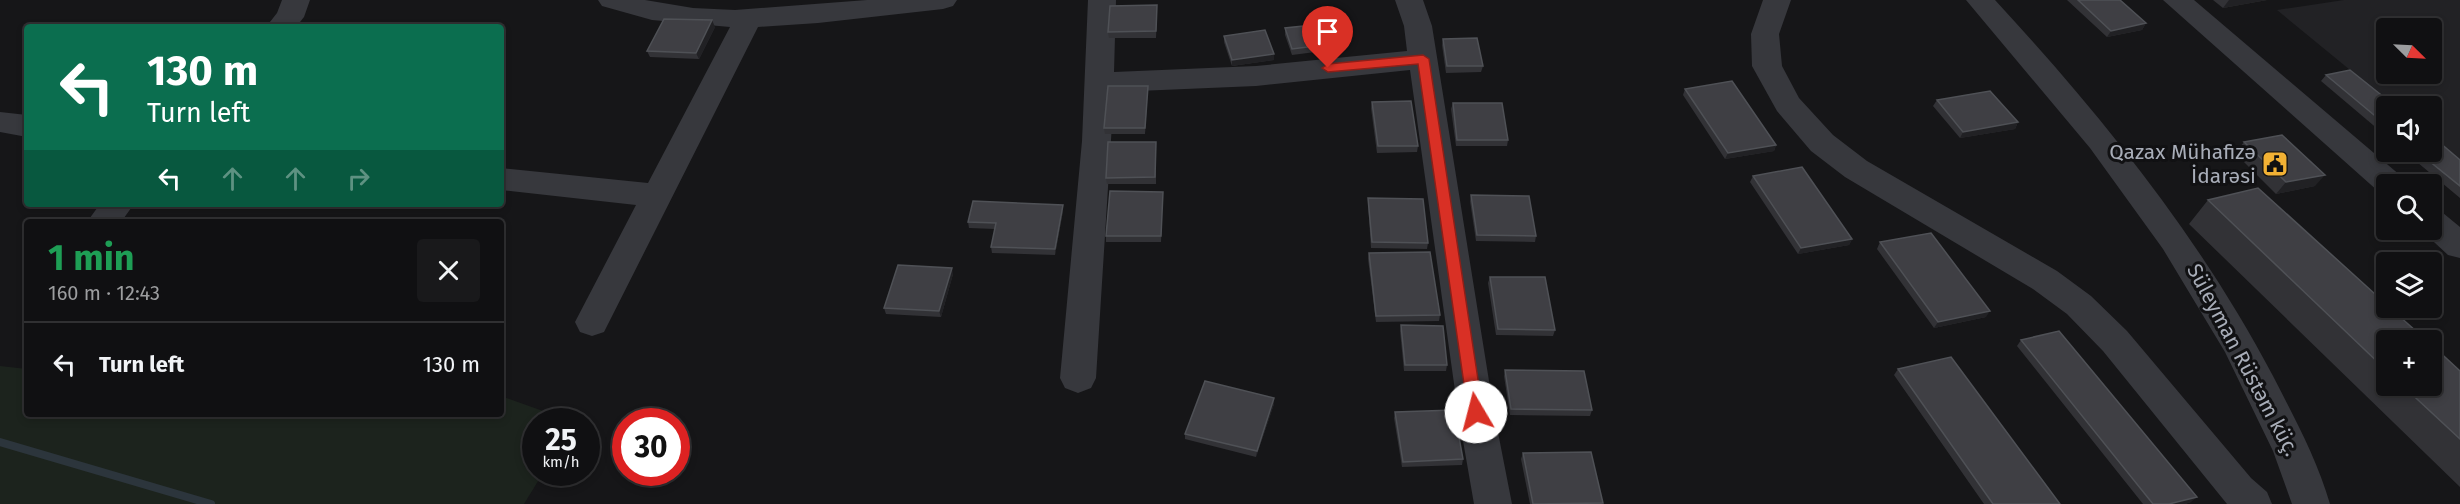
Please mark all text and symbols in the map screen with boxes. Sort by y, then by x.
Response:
pin [1302,6,1353,68]
icon: arrive [1311,15,1344,48]
north arrow [2376,18,2442,84]
map controls [2376,18,2442,396]
text: 130 m [147,46,258,96]
icon: left [48,48,126,126]
button: sound [2376,96,2442,162]
text: Turn left [147,97,250,129]
place label: Qazax Mühafizə İdarəsi [2109,139,2256,189]
public building icon: Qazax Mühafizə İdarəsi [2260,149,2290,179]
icon: left [153,162,186,195]
icon: ahead [216,162,249,195]
icon: ahead [279,162,312,195]
icon: right [342,162,375,195]
button: search [2376,174,2442,240]
text: 1 min [48,236,135,280]
button: close [417,239,480,302]
button: layers [2376,252,2442,318]
street label: Süleyman Rüstəm küç. [2181,259,2305,461]
text: 160 m · 12:43 [48,281,160,305]
button: + [2376,330,2442,396]
icon: left [48,348,81,381]
text: Turn left [99,351,184,378]
text: 130 m [423,351,480,378]
position arrow [1444,380,1508,444]
speed limit sign: 30 [612,408,690,486]
text: 25 [545,422,577,458]
text: km/h [542,453,580,471]

